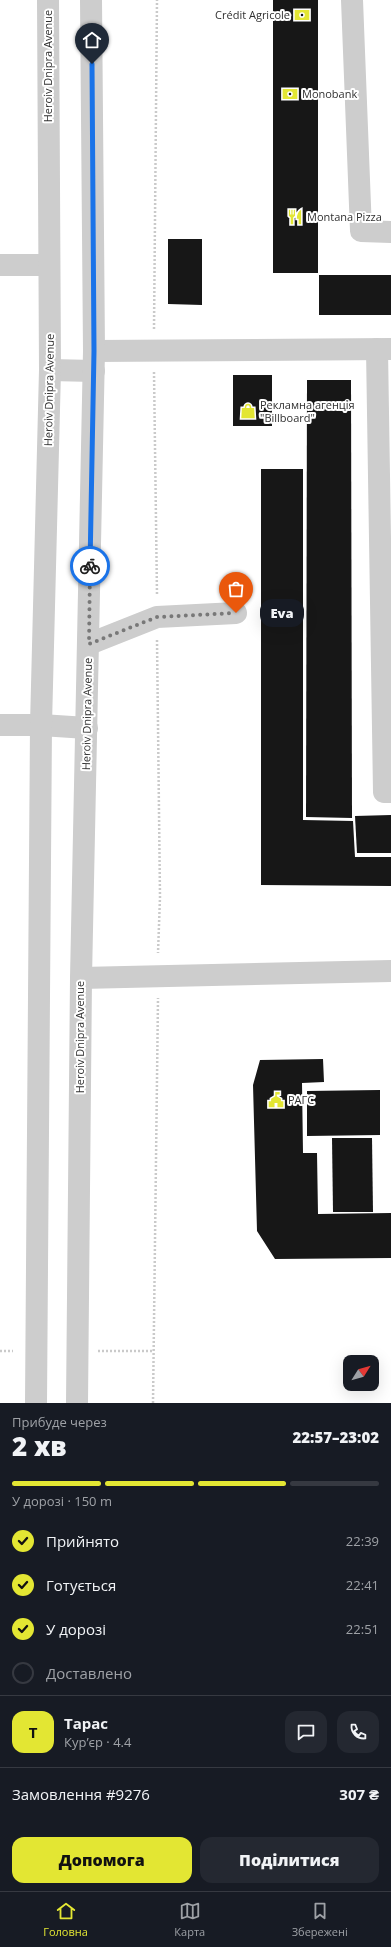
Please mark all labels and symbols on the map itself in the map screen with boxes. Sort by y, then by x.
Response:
bank icon: Crédit Agricole [293,6,311,24]
place label: Crédit Agricole [215,7,290,22]
street label: Heroiv Dnipra Avenue [40,10,55,122]
pin [75,23,109,64]
bank icon: Monobank [281,85,299,103]
place label: Monobank [302,86,357,101]
restaurant icon: Montana Pizza [286,208,304,226]
place label: Montana Pizza [307,209,382,224]
street label: Heroiv Dnipra Avenue [40,334,57,446]
place label: Рекламна агенція "Billboard" [260,397,355,425]
shop icon: Рекламна агенція "Billboard" [239,402,257,420]
courier [70,546,110,586]
pin [219,572,253,613]
callout: Eva [260,599,304,627]
street label: Heroiv Dnipra Avenue [78,658,95,770]
street label: Heroiv Dnipra Avenue [72,981,87,1093]
public building icon: РАГС [267,1091,285,1109]
place label: РАГС [288,1092,314,1107]
north arrow [343,1355,379,1391]

